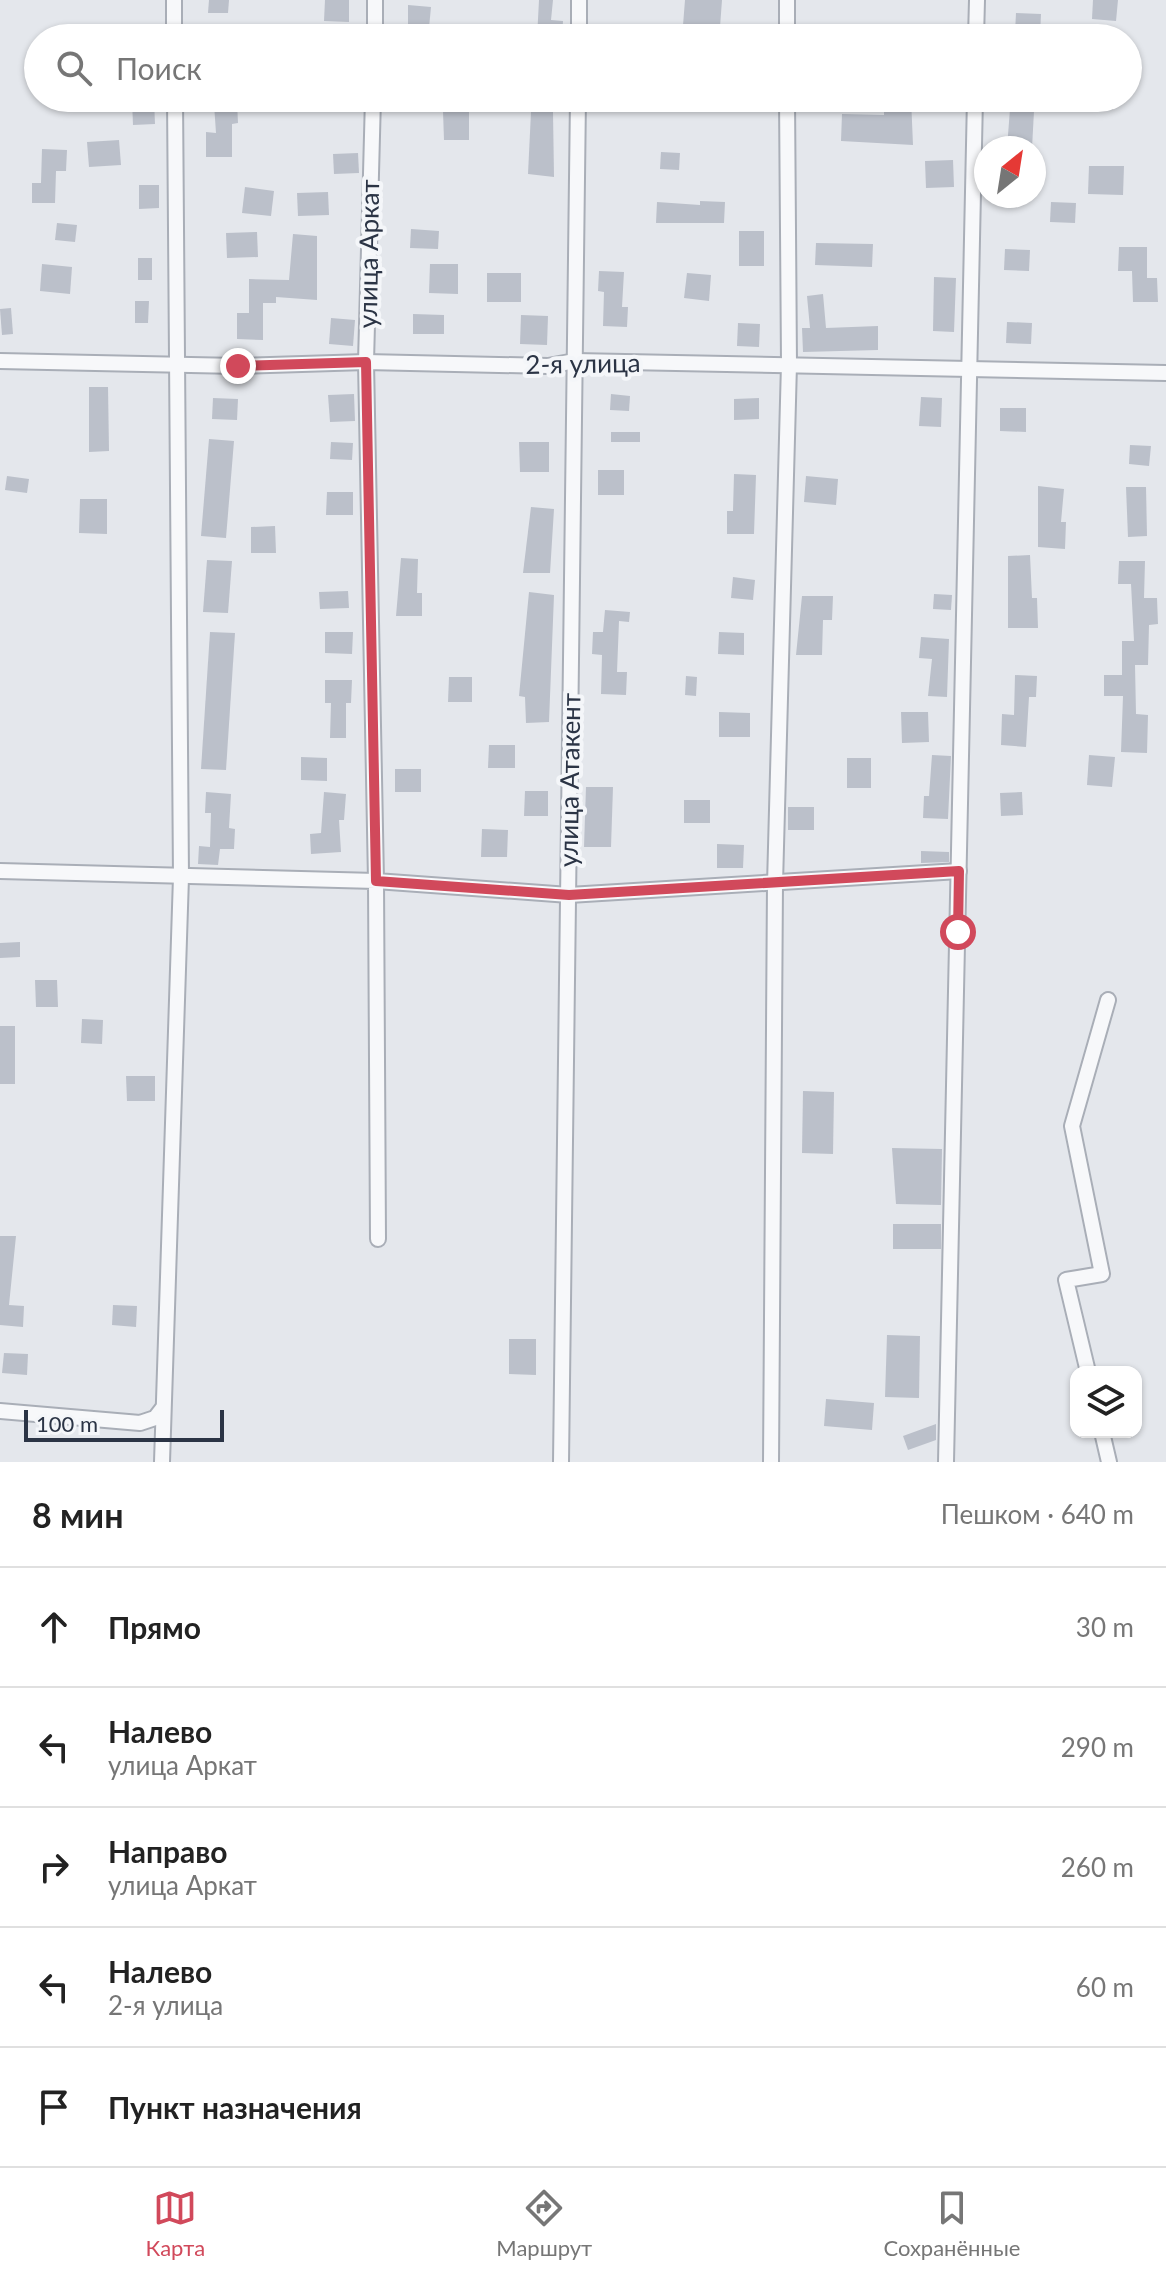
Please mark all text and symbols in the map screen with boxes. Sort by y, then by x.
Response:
search box [24,24,1142,112]
icon: search [52,46,96,90]
text: Поиск [116,50,202,86]
north arrow [974,136,1046,208]
street label: улица Аркат [351,179,385,329]
street label: 2-я улица [525,346,641,380]
route end [220,348,256,384]
street label: улица Атакент [551,693,587,867]
route start [940,914,976,950]
map controls [1070,1366,1142,1438]
button: layers [1070,1366,1142,1438]
scale bar [24,1406,224,1442]
text: 100 m [36,1410,98,1437]
text: 8 мин [32,1494,124,1535]
text: Пешком · 640 m [941,1498,1134,1530]
icon: ahead [32,1605,76,1649]
text: Прямо [108,1609,201,1645]
text: 30 m [1076,1611,1134,1643]
text: Налево [108,1713,212,1749]
icon: left [32,1725,76,1769]
text: 290 m [1061,1731,1134,1763]
text: улица Аркат [108,1749,257,1781]
text: Направо [108,1833,228,1869]
icon: right [32,1845,76,1889]
text: 260 m [1061,1851,1134,1883]
text: улица Аркат [108,1869,257,1901]
text: Налево [108,1953,212,1989]
icon: left [32,1965,76,2009]
text: 60 m [1076,1971,1134,2003]
text: 2-я улица [108,1989,223,2021]
icon: arrive [32,2085,76,2129]
text: Пункт назначения [108,2089,362,2125]
tab: Карта [146,2186,205,2261]
tab: Маршрут [496,2186,592,2261]
tab: Сохранённые [883,2186,1020,2261]

